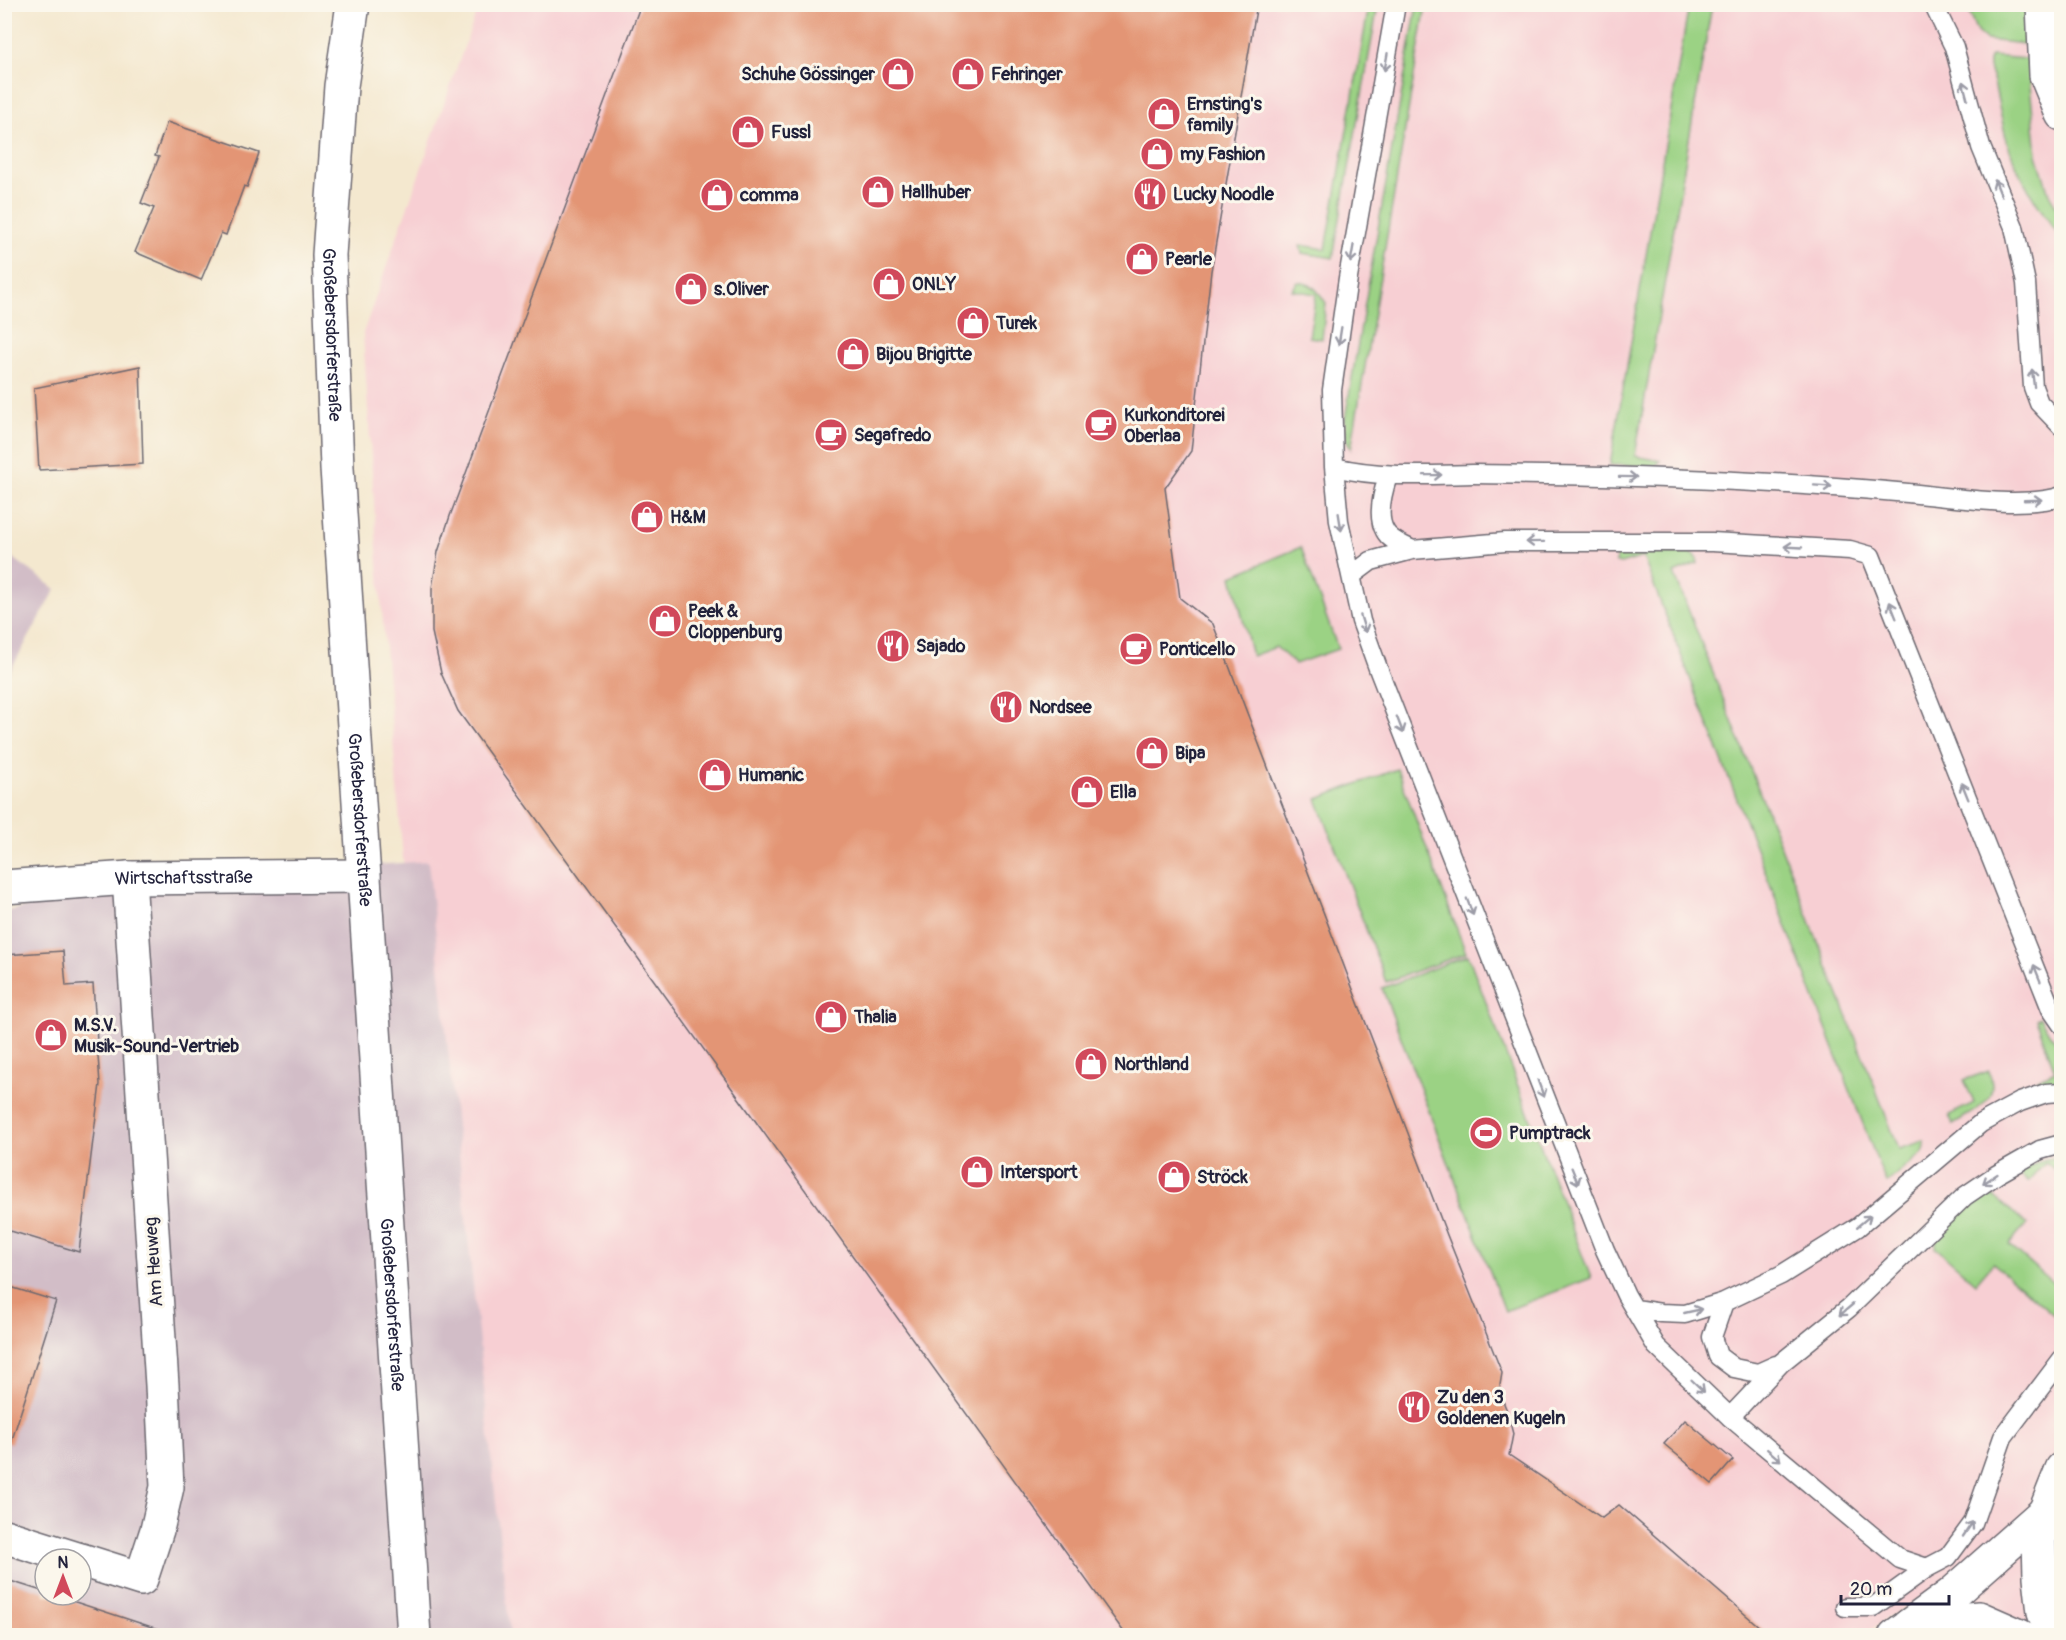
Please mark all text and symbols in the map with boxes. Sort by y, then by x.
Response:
one-way arrow [1380,52,1391,71]
shop icon: Schuhe Gössinger [880,56,916,92]
shop icon: Fehringer [950,56,986,92]
place label: Schuhe Gössinger [741,63,876,86]
place label: Fehringer [991,63,1063,86]
one-way arrow [1959,81,1971,100]
place label: Ernsting's family [1187,93,1263,137]
shop icon: Ernsting's family [1146,96,1182,132]
shop icon: Fussl [730,114,766,150]
place label: Fussl [771,121,811,144]
shop icon: my Fashion [1139,136,1175,172]
place label: my Fashion [1180,143,1265,166]
shop icon: Hallhuber [860,174,896,210]
restaurant icon: Lucky Noodle [1132,176,1168,212]
shop icon: comma [699,177,735,213]
one-way arrow [1992,179,2003,198]
place label: Hallhuber [901,181,972,204]
place label: Lucky Noodle [1173,183,1275,206]
place label: comma [739,184,799,207]
shop icon: Pearle [1124,241,1160,277]
one-way arrow [1347,244,1358,264]
street label: Großebersdorferstraße [317,247,347,422]
place label: Pearle [1165,248,1213,271]
shop icon: ONLY [871,266,907,302]
shop icon: s.Oliver [673,271,709,307]
place label: ONLY [912,273,957,296]
place label: s.Oliver [714,278,769,301]
shop icon: Turek [955,305,991,341]
place label: Turek [995,312,1037,335]
one-way arrow [1334,325,1345,345]
shop icon: Bijou Brigitte [835,336,871,372]
place label: Bijou Brigitte [876,343,973,366]
one-way arrow [2027,369,2038,389]
place label: Kurkonditorei Oberlaa [1124,404,1225,448]
cafe icon: Kurkonditorei Oberlaa [1083,407,1119,443]
cafe icon: Segafredo [813,417,849,453]
place label: Segafredo [854,424,931,447]
one-way arrow [1423,469,1443,481]
one-way arrow [1618,471,1638,483]
one-way arrow [1812,481,1832,492]
one-way arrow [2022,494,2042,506]
shop icon: H&M [629,499,665,535]
place label: H&M [670,506,706,529]
one-way arrow [1335,511,1346,531]
one-way arrow [1526,536,1546,548]
one-way arrow [1783,541,1803,552]
place label: Peek & Cloppenburg [688,600,782,644]
one-way arrow [1887,601,1898,620]
shop icon: Peek & Cloppenburg [647,603,683,639]
one-way arrow [1358,614,1369,633]
restaurant icon: Sajado [875,628,911,664]
cafe icon: Ponticello [1118,631,1154,667]
place label: Sajado [916,635,966,658]
place label: Ponticello [1159,638,1235,661]
restaurant icon: Nordsee [988,689,1024,725]
place label: Nordsee [1029,696,1093,719]
one-way arrow [1395,716,1406,734]
street label: Großebersdorferstraße [343,732,377,907]
shop icon: Bipa [1134,735,1170,771]
place label: Bipa [1175,742,1206,765]
shop icon: Humanic [697,757,733,793]
place label: Humanic [738,764,804,787]
shop icon: Ella [1069,774,1105,810]
place label: Ella [1110,781,1137,804]
one-way arrow [1959,783,1970,801]
street label: Wirtschaftsstraße [114,865,253,890]
one-way arrow [1465,897,1476,916]
one-way arrow [2031,964,2042,982]
shop icon: Thalia [813,999,849,1035]
place label: Thalia [853,1006,897,1029]
place label: M.S.V. Musik-Sound-Vertrieb [74,1014,239,1058]
shop icon: M.S.V. Musik-Sound-Vertrieb [33,1017,69,1053]
shop icon: Northland [1073,1046,1109,1082]
place label: Northland [1114,1053,1189,1076]
one-way arrow [1536,1079,1547,1098]
sports icon: Pumptrack [1468,1115,1504,1151]
place label: Pumptrack [1509,1122,1591,1145]
shop icon: Intersport [959,1154,995,1190]
shop icon: Ströck [1156,1159,1192,1195]
place label: Intersport [1000,1161,1078,1184]
place label: Ströck [1197,1166,1248,1189]
one-way arrow [1570,1166,1581,1185]
one-way arrow [1982,1173,1998,1185]
one-way arrow [1856,1214,1872,1227]
street label: Am Heuweg [139,1216,169,1308]
street label: Großebersdorferstraße [375,1217,409,1392]
one-way arrow [1838,1304,1854,1317]
one-way arrow [1683,1305,1702,1317]
one-way arrow [1690,1379,1705,1393]
place label: Zu den 3 Goldenen Kugeln [1437,1386,1566,1430]
restaurant icon: Zu den 3 Goldenen Kugeln [1396,1389,1432,1425]
one-way arrow [1766,1448,1781,1462]
one-way arrow [1962,1522,1974,1538]
north arrow [33,1547,93,1607]
text: N [58,1553,69,1573]
scale bar [1841,1568,1949,1606]
text: 20 m [1850,1578,1892,1601]

